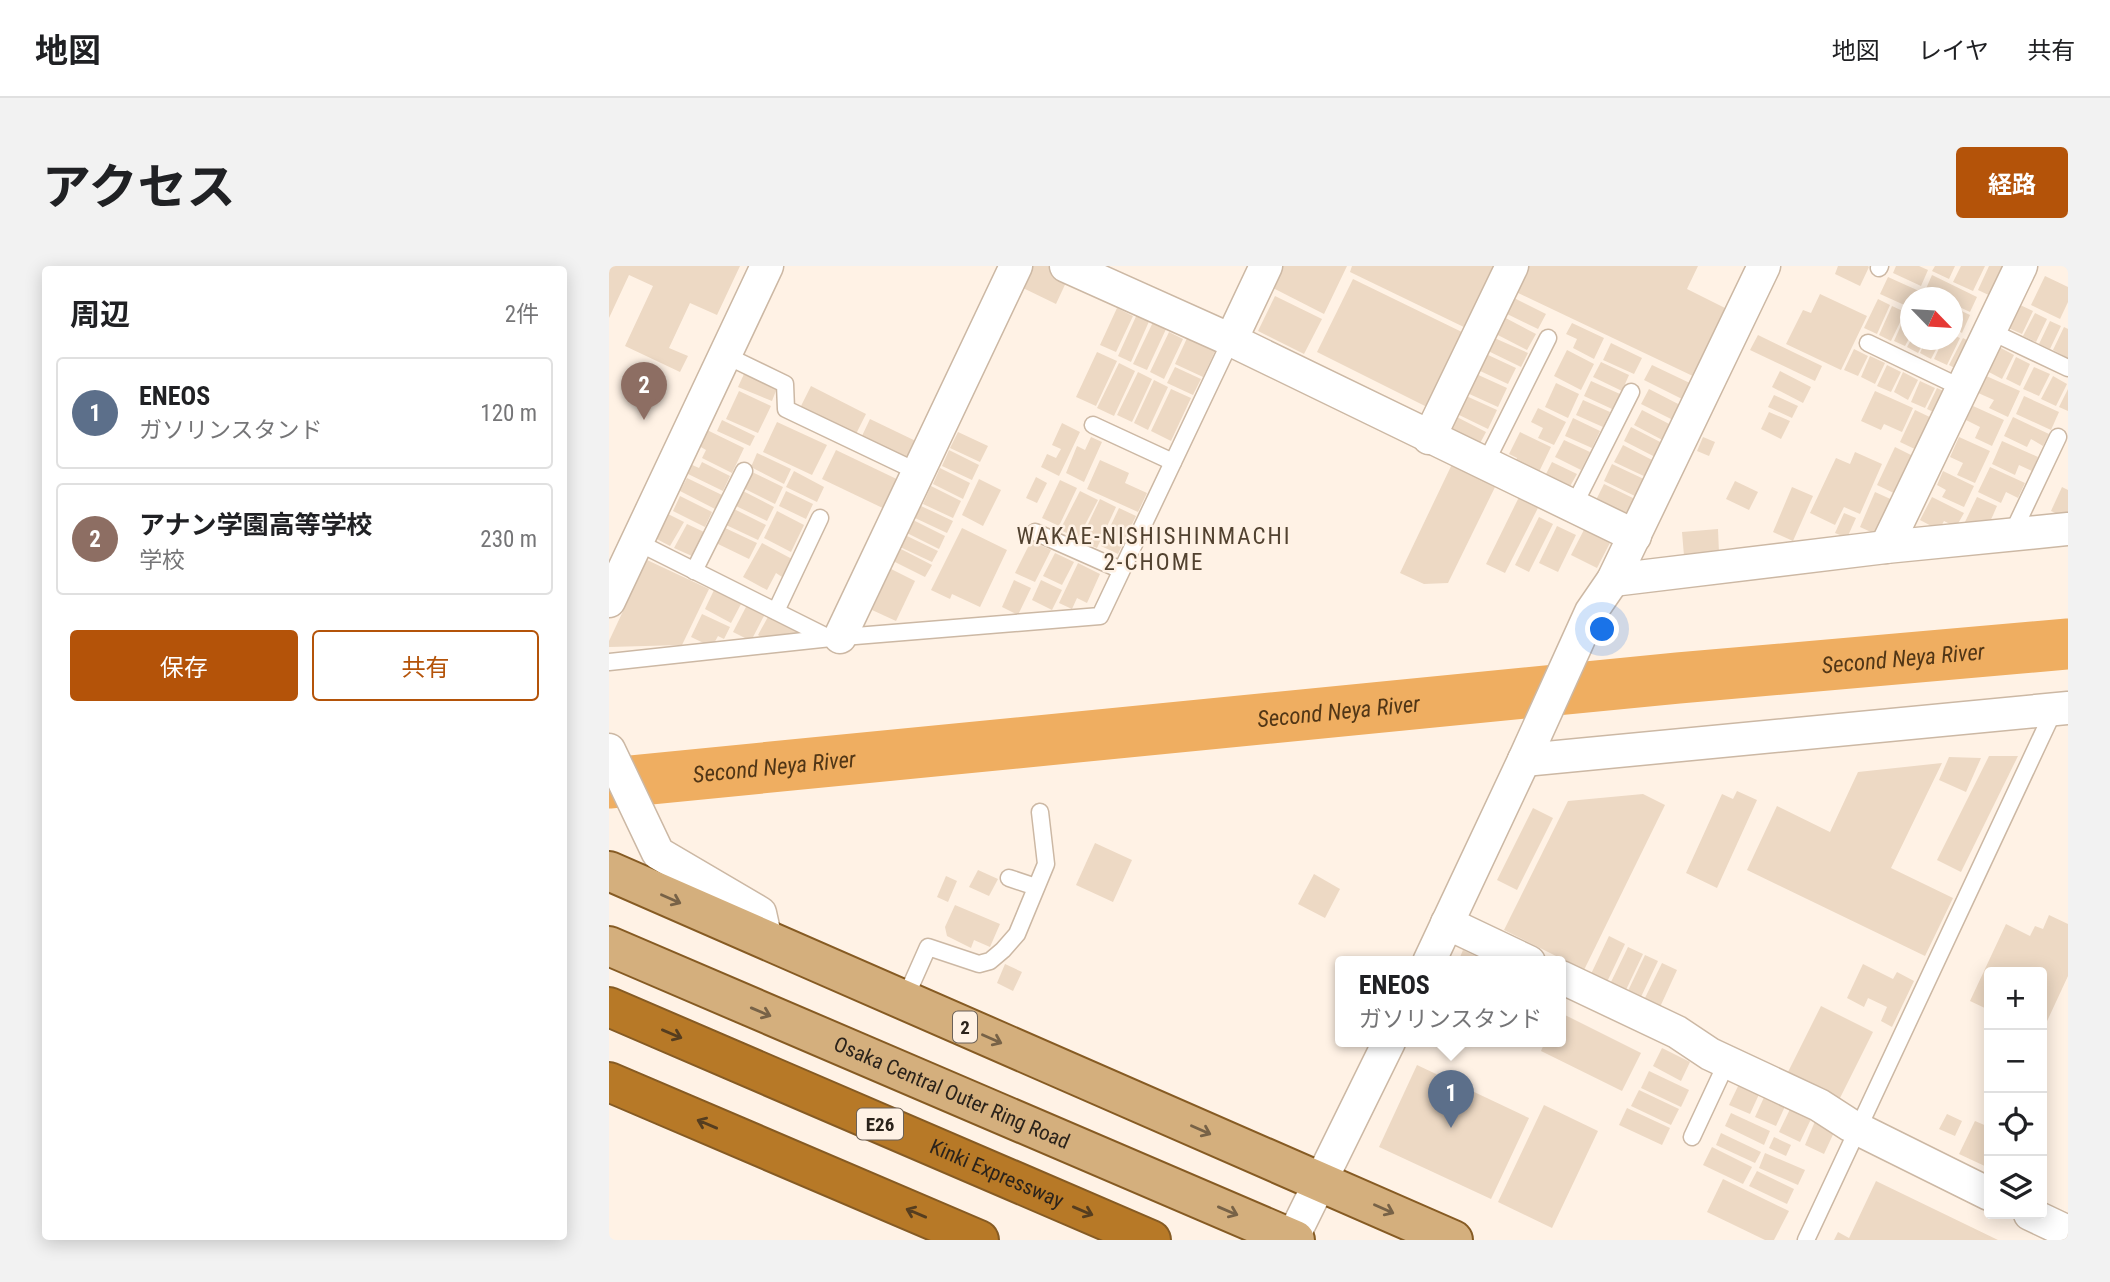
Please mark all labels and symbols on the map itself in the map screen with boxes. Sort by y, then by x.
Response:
north arrow [1900,287,1963,350]
pin: 2 [621,362,667,420]
district label: WAKAE-NISHISHINMACHI 2-CHOME [1016,523,1292,576]
your location [1585,612,1619,646]
water label: Second Neya River [1820,638,1987,679]
water label: Second Neya River [1256,690,1422,733]
water label: Second Neya River [692,745,858,788]
one-way arrow [660,893,682,906]
one-way arrow [750,1006,772,1019]
road number: 2 [953,1012,977,1042]
one-way arrow [660,1028,682,1041]
street label: Osaka Central Outer Ring Road [830,1032,1073,1154]
one-way arrow [981,1033,1002,1046]
pin: 1 [1428,1070,1474,1128]
road number: E26 [857,1108,903,1140]
one-way arrow [697,1116,718,1129]
one-way arrow [1190,1124,1211,1137]
street label: Kinki Expressway [926,1134,1067,1213]
one-way arrow [1372,1204,1394,1217]
one-way arrow [1072,1205,1094,1218]
one-way arrow [906,1206,928,1219]
one-way arrow [1217,1206,1238,1219]

